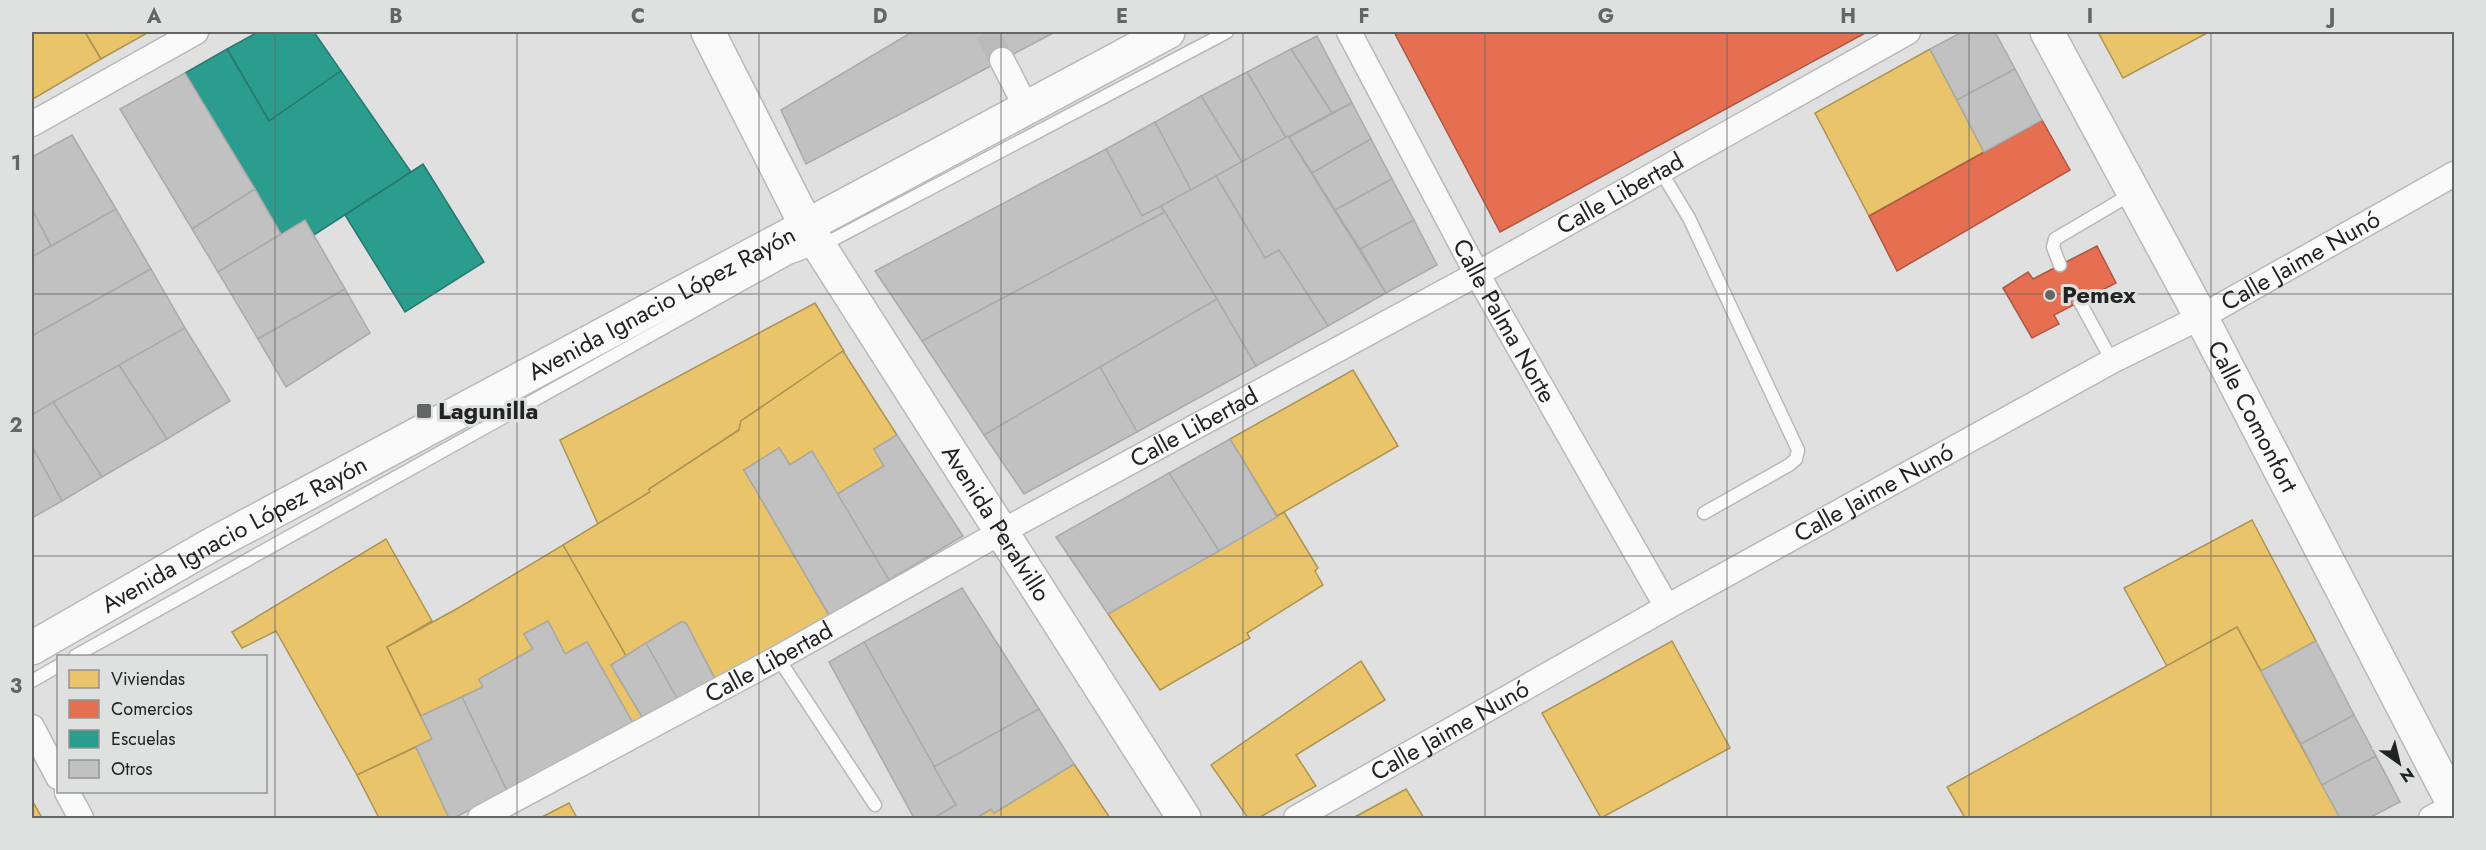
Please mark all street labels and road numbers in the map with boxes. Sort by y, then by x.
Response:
street label: Calle Libertad [1550,143,1690,243]
street label: Calle Jaime Nunó [2215,201,2386,319]
street label: Avenida Ignacio López Rayón [522,217,802,389]
street label: Calle Palma Norte [1444,232,1565,409]
street label: Calle Comonfort [2199,334,2307,498]
street label: Calle Libertad [1124,378,1264,476]
street label: Calle Jaime Nunó [1787,434,1960,551]
street label: Avenida Peralvillo [933,438,1059,608]
street label: Avenida Ignacio López Rayón [95,446,373,622]
street label: Calle Libertad [698,613,839,711]
street label: Calle Jaime Nunó [1364,671,1535,789]

